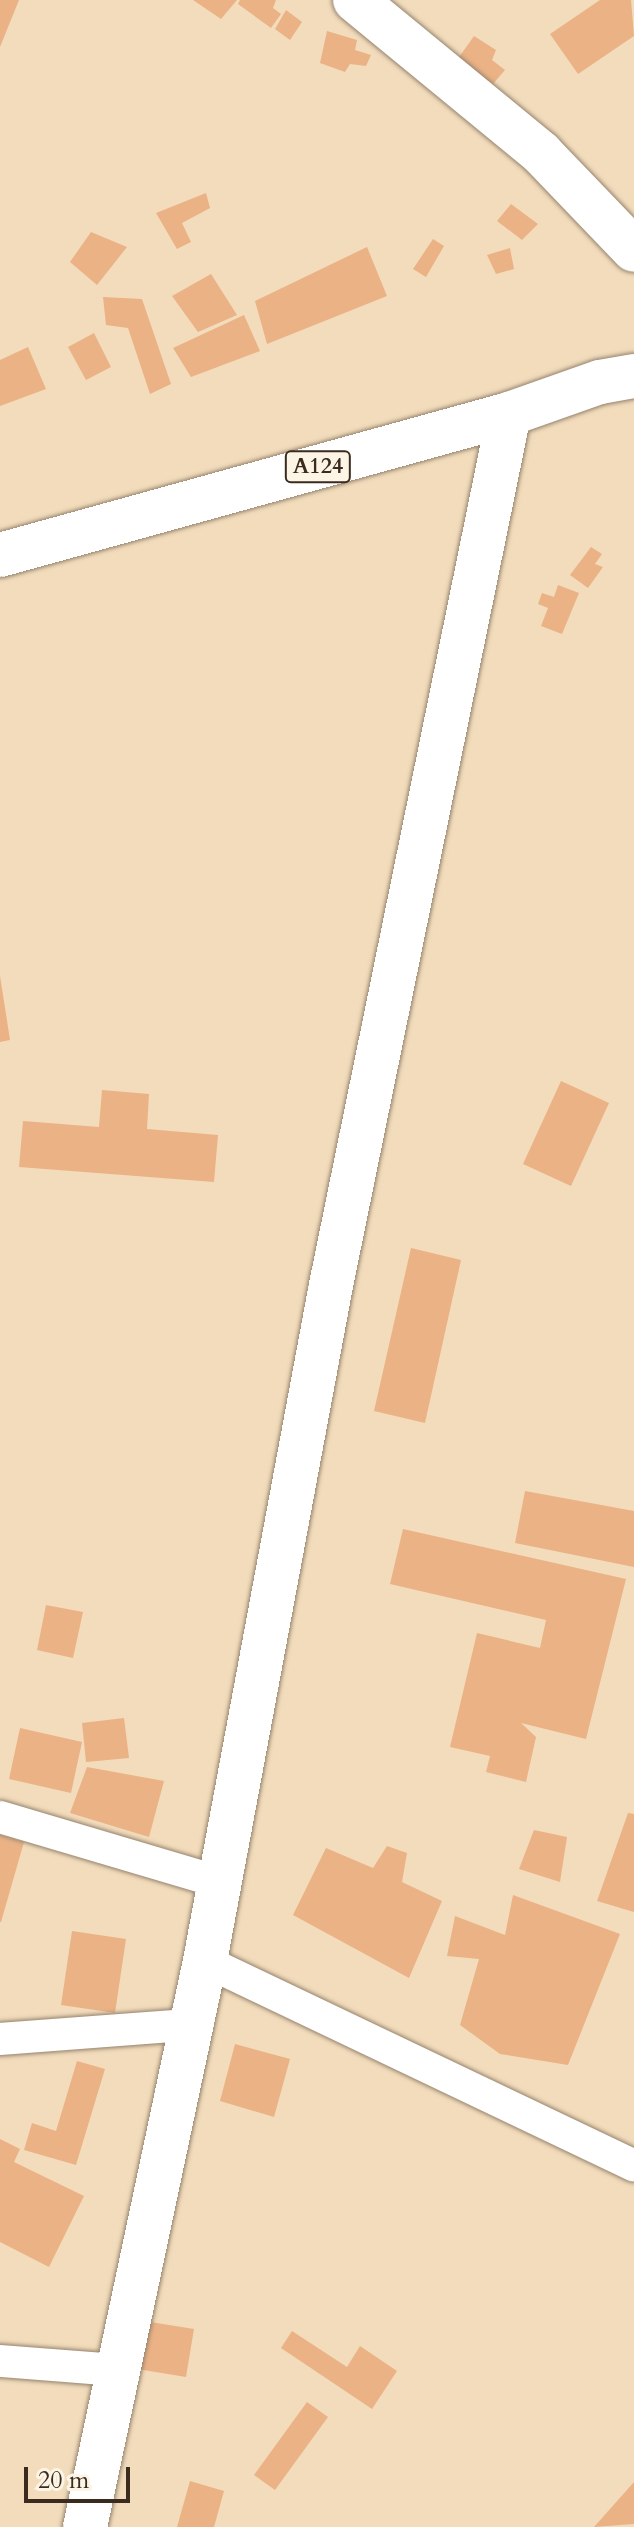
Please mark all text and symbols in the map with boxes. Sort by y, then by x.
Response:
road number: A124 [284,449,352,485]
scale bar [28,2451,134,2501]
text: 20 m [38,2464,89,2497]

